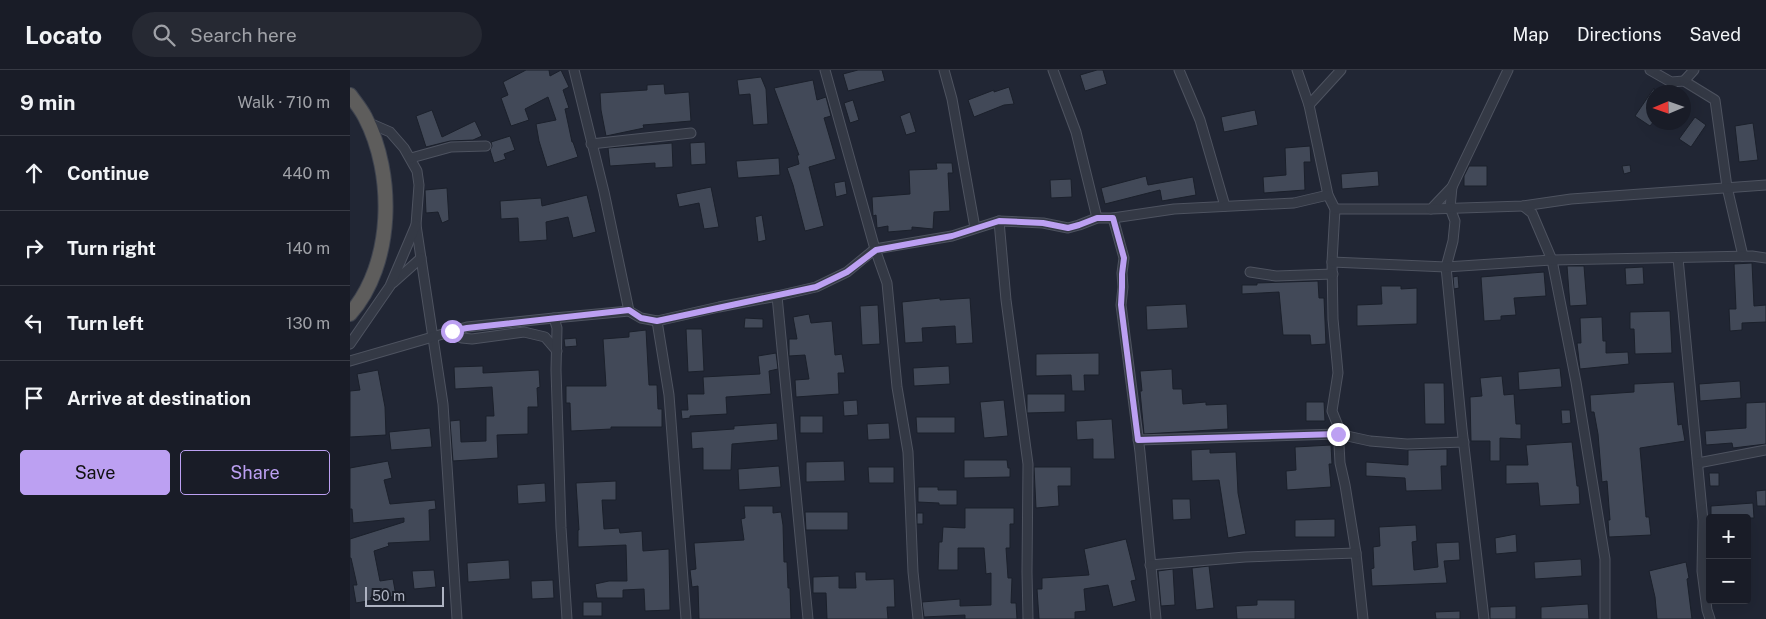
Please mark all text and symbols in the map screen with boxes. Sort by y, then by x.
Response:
search box [132,12,482,57]
text: Locato [25,21,102,49]
icon: search [150,21,178,49]
text: Search here [190,24,297,46]
text: Map [1512,24,1549,45]
text: Directions [1577,24,1662,45]
text: Saved [1690,24,1741,45]
north arrow [1646,85,1691,130]
text: 9 min [20,90,76,115]
text: Walk · 710 m [238,93,330,112]
icon: ahead [20,159,48,187]
text: Continue [67,162,149,184]
text: 440 m [282,164,330,183]
icon: right [20,234,48,262]
text: Turn right [67,237,156,259]
text: 140 m [286,239,330,258]
icon: left [20,309,48,337]
text: Turn left [67,312,144,334]
text: 130 m [286,314,330,333]
route start [441,320,464,343]
icon: arrive [20,384,48,412]
text: Arrive at destination [67,387,251,409]
route end [1327,423,1350,446]
button: Save [20,450,170,495]
button: Share [180,450,330,495]
map controls [1706,514,1751,604]
button: + [1706,514,1751,559]
button: − [1706,559,1751,604]
scale bar [365,584,444,607]
text: 50 m [372,588,405,604]

